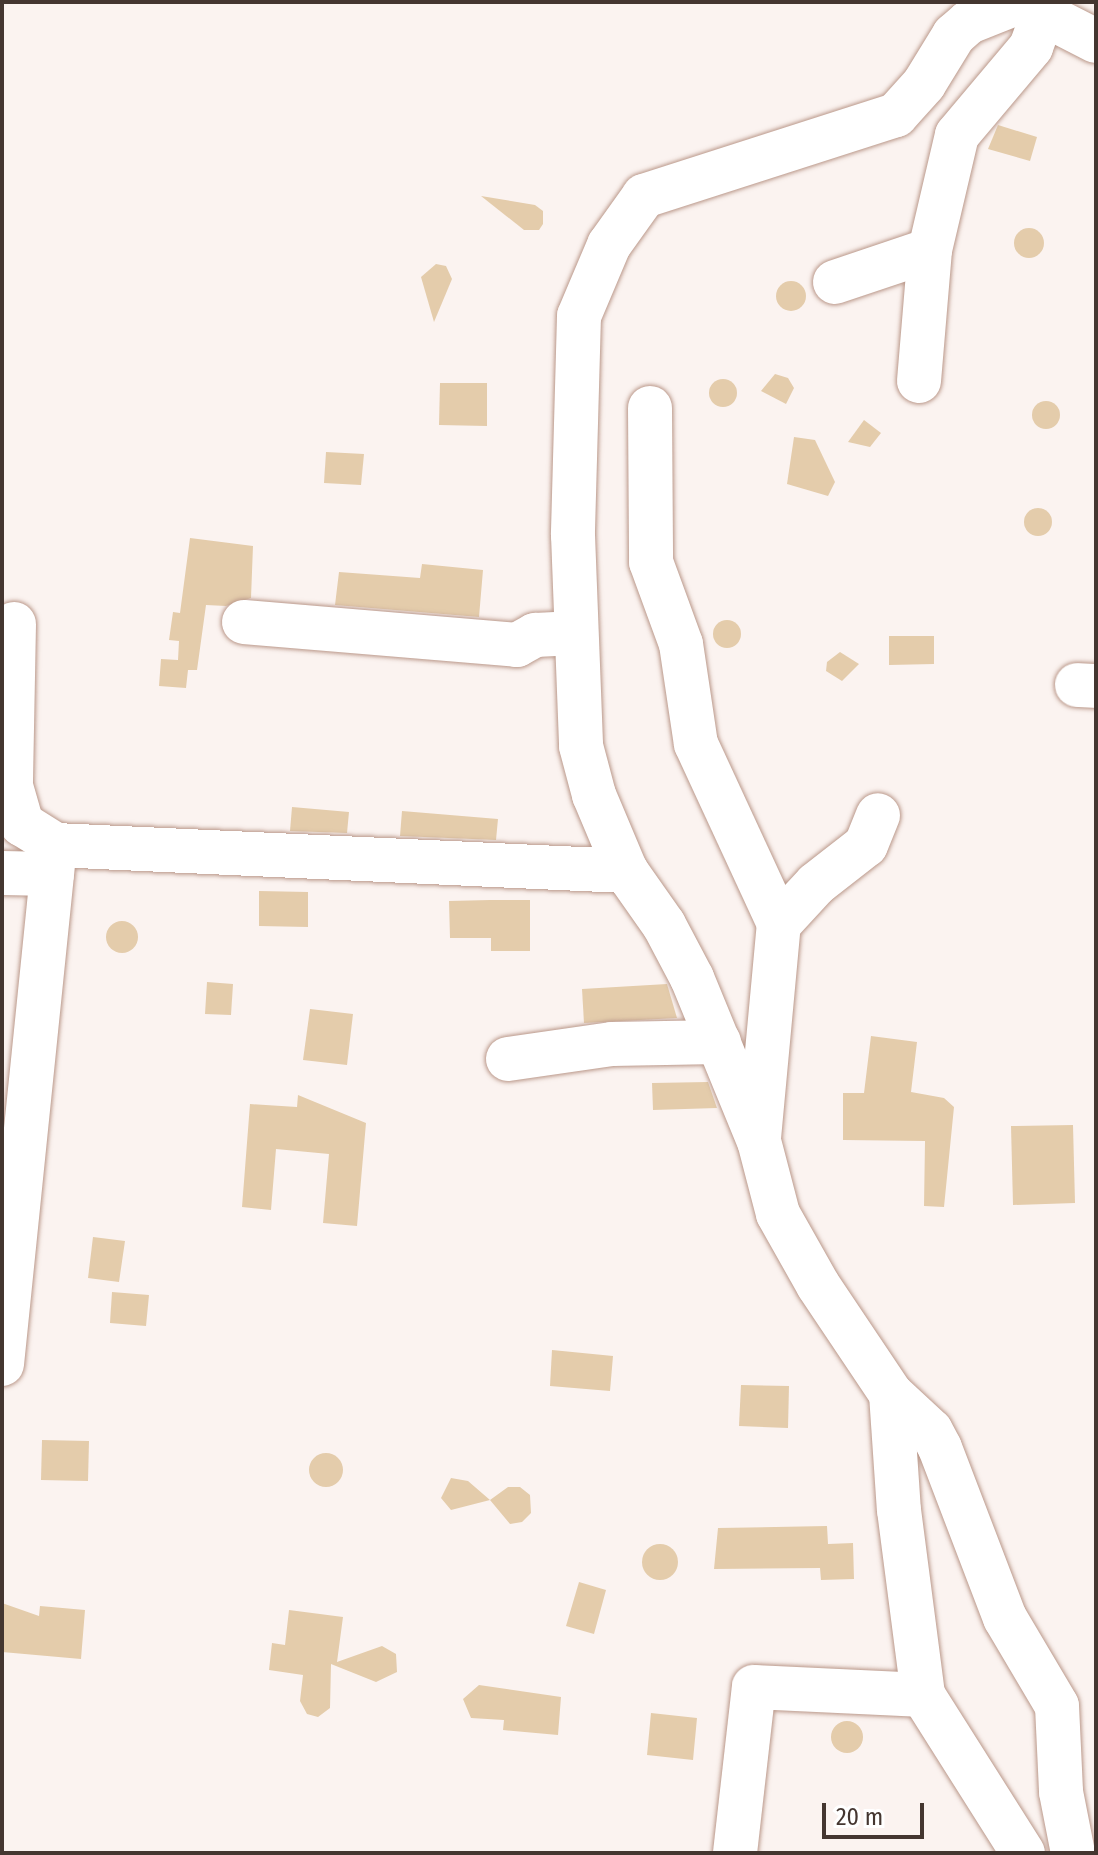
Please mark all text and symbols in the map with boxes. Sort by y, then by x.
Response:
scale bar [826,1787,928,1837]
text: 20 m [836,1803,883,1831]

